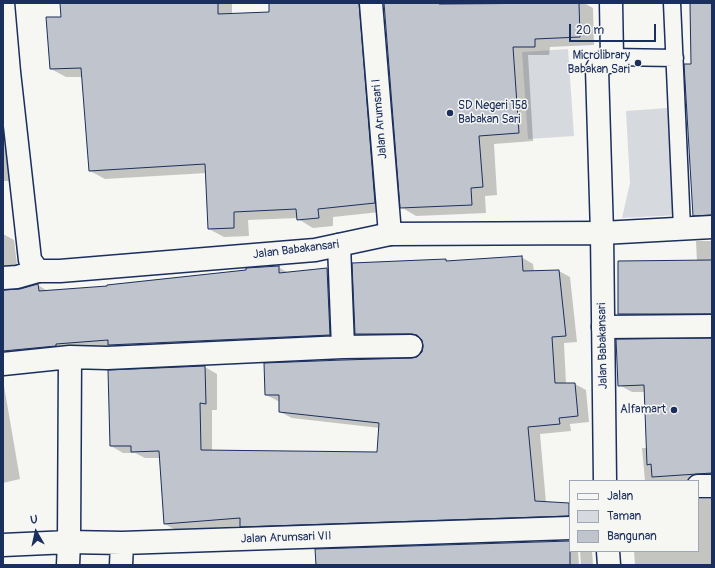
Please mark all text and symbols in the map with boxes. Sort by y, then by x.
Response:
scale bar [571,16,658,42]
text: 20 m [576,23,604,38]
place label: Microlibrary Babakan Sari [568,49,630,77]
marker: Microlibrary Babakan Sari [633,58,643,68]
street label: Jalan Arumsari I [369,78,391,160]
place label: SD Negeri 158 Babakan Sari [458,99,527,127]
marker: SD Negeri 158 Babakan Sari [445,108,455,118]
street label: Jalan Babakansari [252,238,340,262]
street label: Jalan Babakansari [595,302,611,390]
place label: Alfamart [620,403,666,417]
marker: Alfamart [669,405,679,415]
legend [569,480,699,552]
text: Jalan [607,489,633,504]
text: Taman [607,509,641,524]
north arrow [16,512,56,552]
text: U [29,513,39,527]
street label: Jalan Arumsari VII [240,529,332,547]
text: Bangunan [607,529,657,544]

